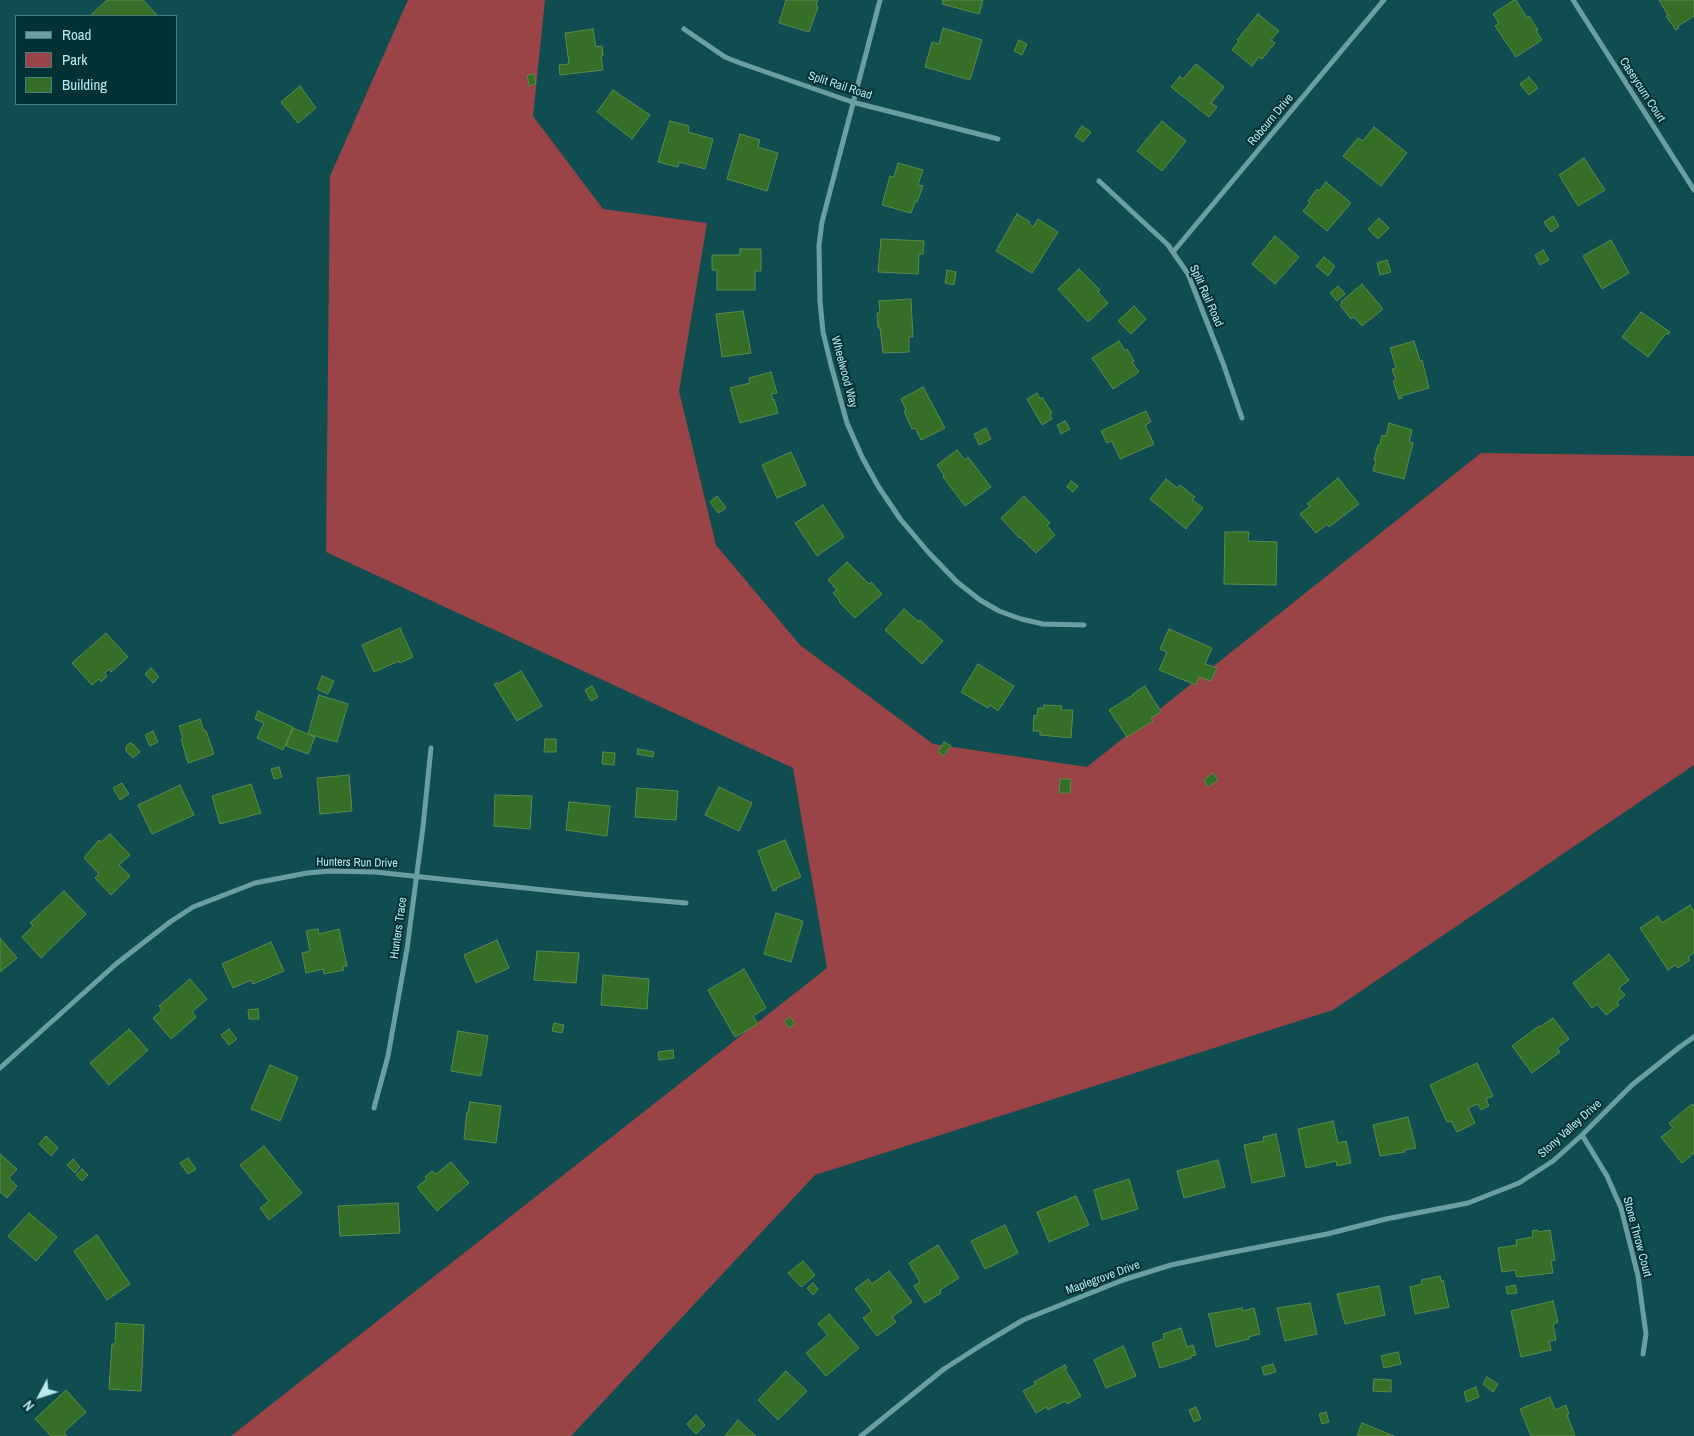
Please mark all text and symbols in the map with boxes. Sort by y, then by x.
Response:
legend [15,15,178,105]
text: Road [62,24,91,45]
text: Park [62,49,87,70]
street label: Caseycurn Court [1616,55,1668,125]
street label: Split Rail Road [806,69,874,103]
text: Building [62,74,107,95]
street label: Robcurn Drive [1245,91,1297,149]
street label: Split Rail Road [1186,263,1226,329]
street label: Wheelwood Way [828,335,860,409]
street label: Hunters Run Drive [316,855,398,871]
street label: Hunters Trace [388,896,410,960]
street label: Stony Valley Drive [1535,1097,1605,1161]
street label: Stone Throw Court [1619,1195,1655,1279]
street label: Maplegrove Drive [1064,1258,1142,1298]
north arrow [15,1371,65,1421]
text: N [19,1397,38,1415]

